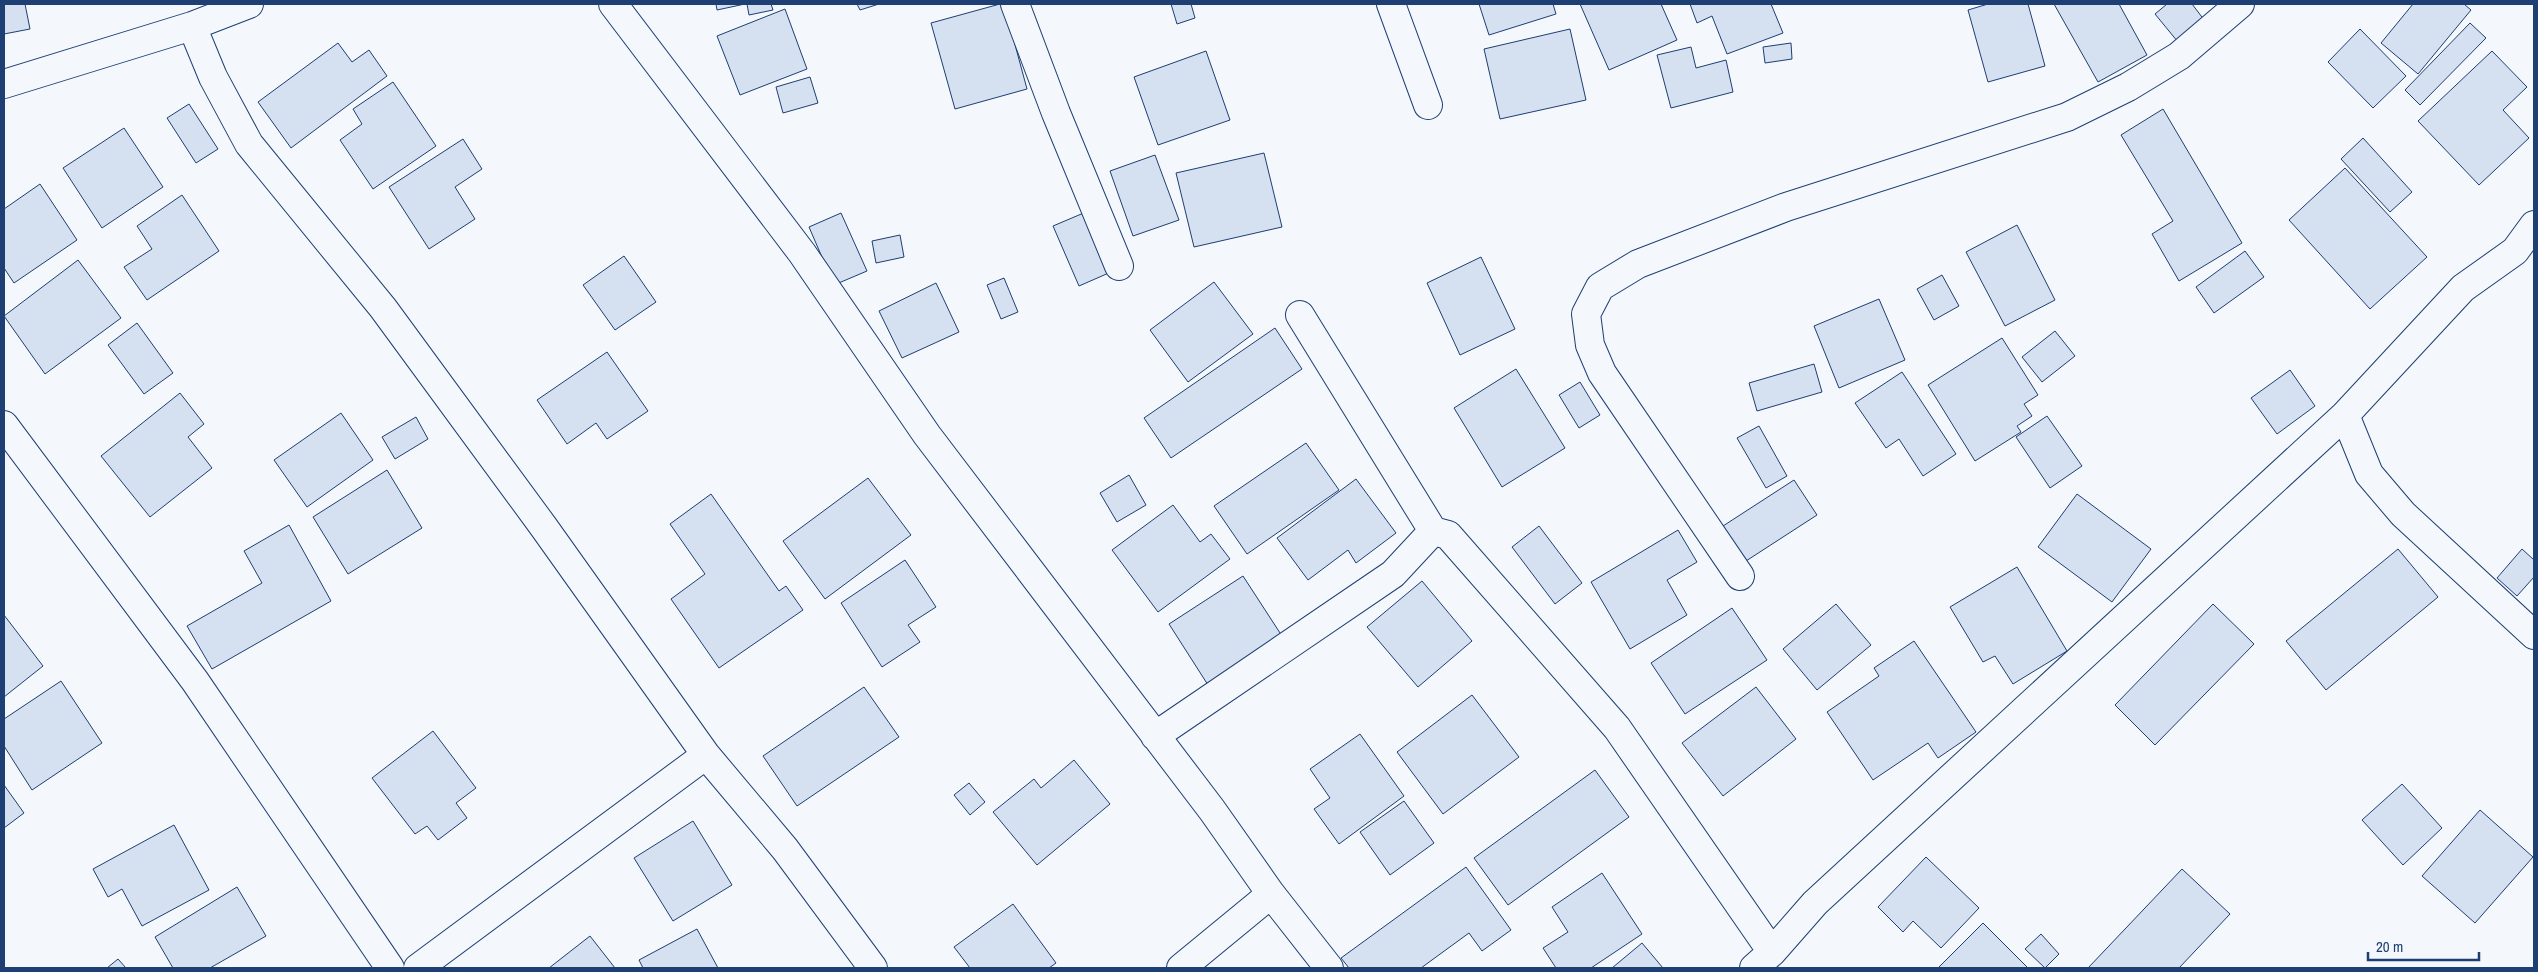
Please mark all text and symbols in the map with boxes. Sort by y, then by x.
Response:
scale bar [2368,930,2479,962]
text: 20 m [2376,936,2403,957]

